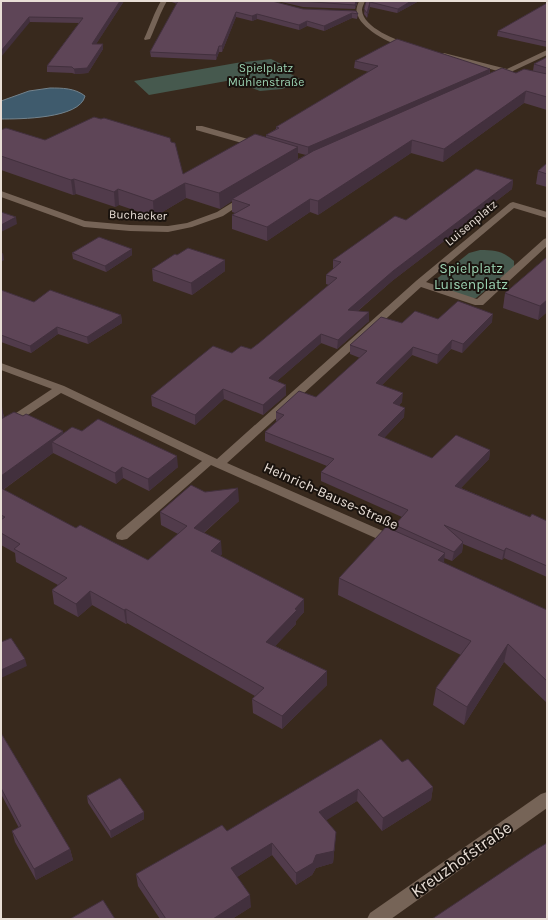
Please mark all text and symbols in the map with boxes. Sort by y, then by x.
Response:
park label: Spielplatz Mühlenstraße [228,61,304,89]
street label: Luisenplatz [442,197,500,249]
street label: Buchacker [109,207,168,223]
park label: Spielplatz Luisenplatz [434,260,508,293]
street label: Heinrich-Bause-Straße [261,459,401,533]
street label: Kreuzhofstraße [407,817,515,901]

